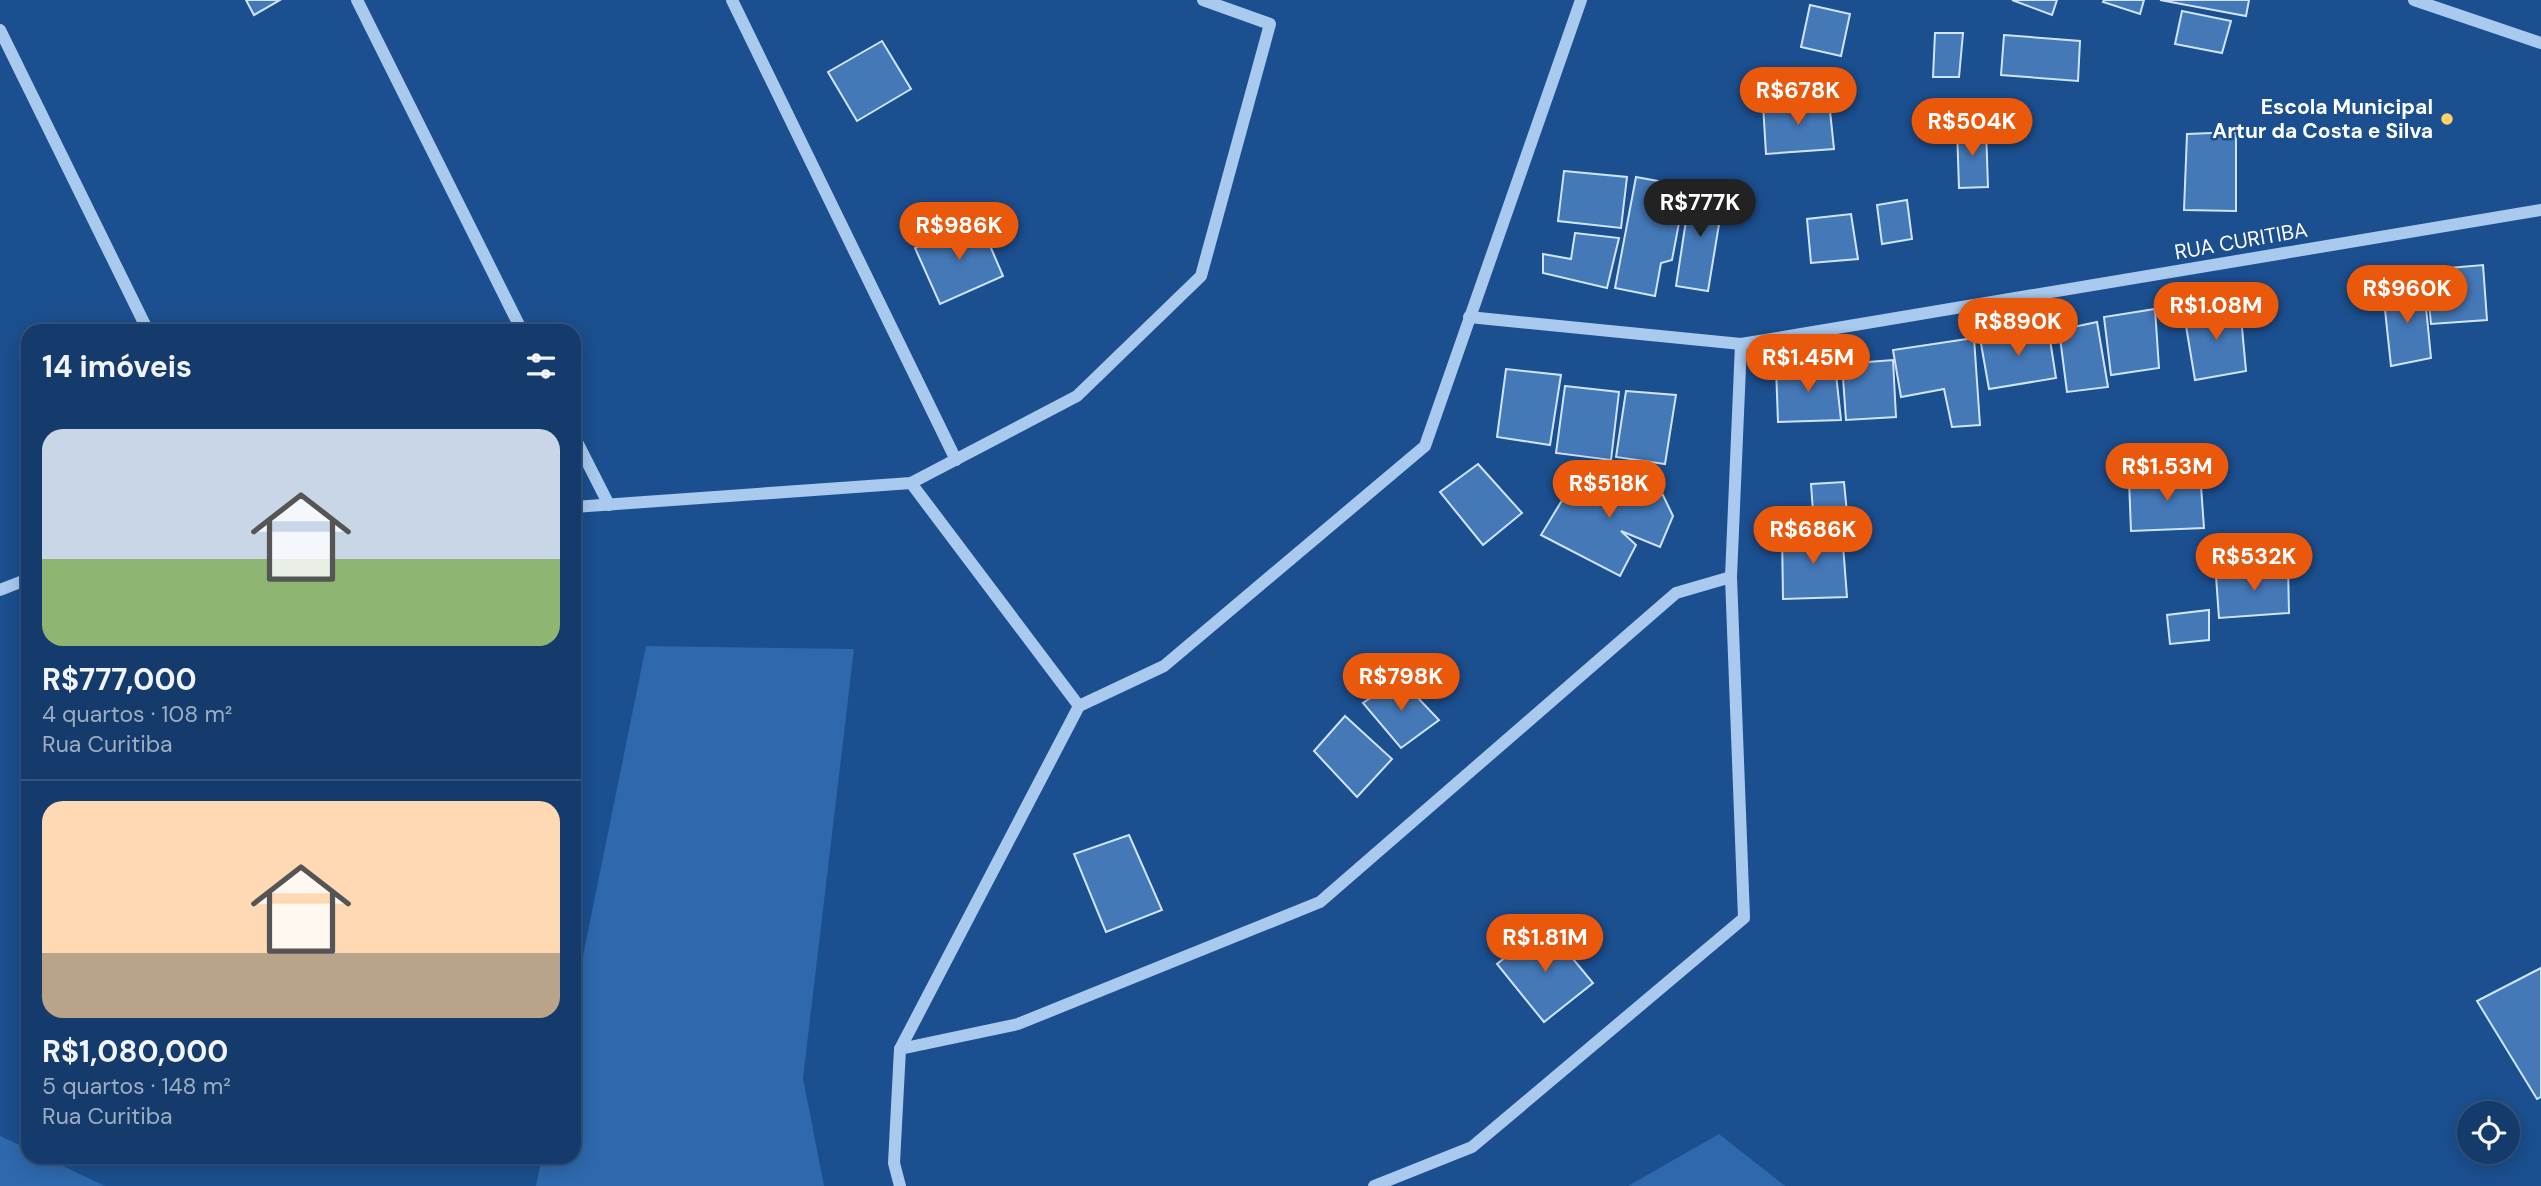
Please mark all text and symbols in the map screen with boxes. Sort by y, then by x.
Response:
pin: R$678K [1741,68,1855,127]
text: R$678K [1756,75,1840,105]
place label: Escola Municipal Artur da Costa e Silva [2212,93,2433,145]
pin: R$504K [1915,99,2029,158]
text: R$504K [1928,106,2016,136]
marker: Escola Municipal Artur da Costa e Silva [2439,111,2455,127]
pin: R$777K [1643,180,1757,239]
text: R$777K [1660,187,1740,217]
pin: R$986K [902,202,1016,262]
text: R$986K [915,210,1003,240]
street label: RUA CURITIBA [2172,216,2310,266]
pin: R$960K [2350,266,2464,325]
text: R$960K [2363,273,2451,303]
pin: R$1.08M [2151,282,2281,342]
text: R$1.08M [2170,290,2262,320]
pin: R$890K [1961,298,2075,358]
text: R$890K [1974,306,2062,336]
pin: R$1.45M [1743,334,1873,394]
text: R$1.45M [1762,342,1854,372]
text: 14 imóveis [42,347,192,386]
icon: filters [522,347,560,385]
pin: R$1.53M [2102,444,2232,503]
text: R$1.53M [2121,451,2213,481]
pin: R$518K [1552,461,1666,520]
text: R$518K [1569,468,1649,498]
icon: home [238,474,364,600]
pin: R$686K [1756,506,1870,566]
text: R$686K [1769,514,1857,544]
pin: R$532K [2197,534,2311,593]
text: R$532K [2212,541,2296,571]
pin: R$798K [1344,654,1458,713]
text: R$777,000 [42,660,197,699]
text: R$798K [1359,661,1443,691]
text: 4 quartos · 108 m² [42,699,232,729]
text: Rua Curitiba [42,729,173,759]
icon: home [238,846,364,972]
pin: R$1.81M [1480,914,1610,974]
text: R$1.81M [1502,922,1588,952]
text: R$1,080,000 [42,1032,228,1071]
text: 5 quartos · 148 m² [42,1071,231,1101]
text: Rua Curitiba [42,1101,173,1131]
map controls [2457,1101,2520,1164]
button: locate [2457,1101,2520,1164]

